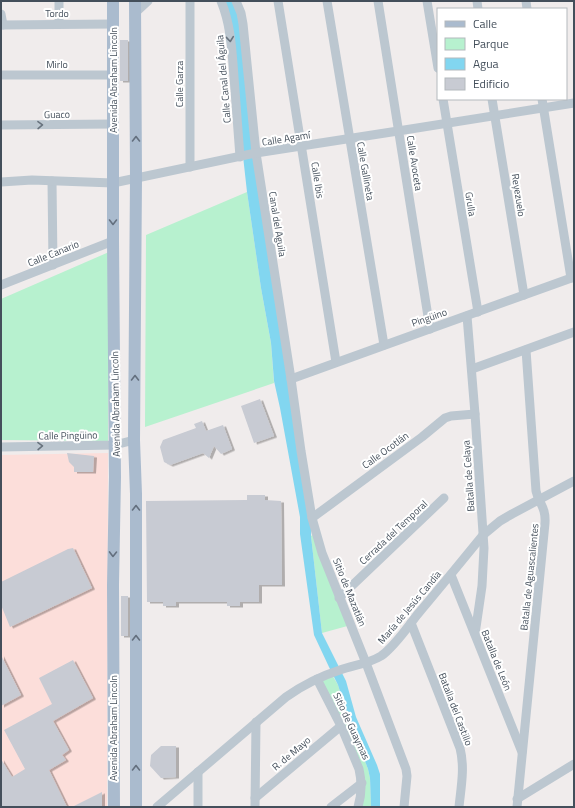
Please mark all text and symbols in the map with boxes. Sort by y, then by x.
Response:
street label: Tordo [45,6,69,21]
legend [437,8,567,100]
text: Calle [473,14,497,33]
street label: Avenida Abraham Lincoln [106,27,121,133]
street label: Calle Canal del Águila [212,34,235,124]
text: Parque [473,34,509,53]
one-way arrow [225,36,234,42]
text: Agua [473,54,499,73]
street label: Mirlo [46,57,68,72]
street label: Calle Garza [172,61,187,107]
text: Edificio [473,74,509,93]
street label: Guaco [44,107,70,122]
one-way arrow [37,121,43,129]
street label: Calle Agamí [261,127,312,150]
street label: Calle Avoceta [403,134,426,192]
one-way arrow [132,136,140,142]
street label: Calle Gallineta [353,141,378,202]
street label: Calle Ibis [307,161,328,200]
street label: Reyezuelo [508,173,529,218]
street label: Canal del Aguila [265,190,290,258]
street label: Grulla [461,191,480,217]
one-way arrow [109,219,117,225]
street label: Calle Canario [25,236,81,271]
street label: Pingüino [409,304,449,331]
street label: Avenida Abraham Lincoln [107,351,124,457]
one-way arrow [131,375,139,381]
street label: Calle Pingüino [38,427,98,444]
street label: Calle Ocotlán [359,428,412,473]
street label: Batalla de Celaya [459,440,478,512]
one-way arrow [37,442,43,450]
street label: Cerrada del Temporal [356,497,431,568]
one-way arrow [132,505,140,511]
street label: Batalla de Aguascalientes [516,522,543,631]
one-way arrow [109,551,118,557]
street label: Sitio de Mazatlán [329,556,370,629]
street label: María de Jesús Candía [374,567,445,647]
street label: Batalla de León [478,627,516,693]
one-way arrow [132,635,140,641]
street label: Batalla del Castillo [435,671,476,748]
street label: Avenida Abraham Lincoln [106,675,121,781]
street label: Sitio de Guaymas [329,690,374,763]
street label: R. de Mayo [269,733,314,774]
one-way arrow [132,765,140,771]

